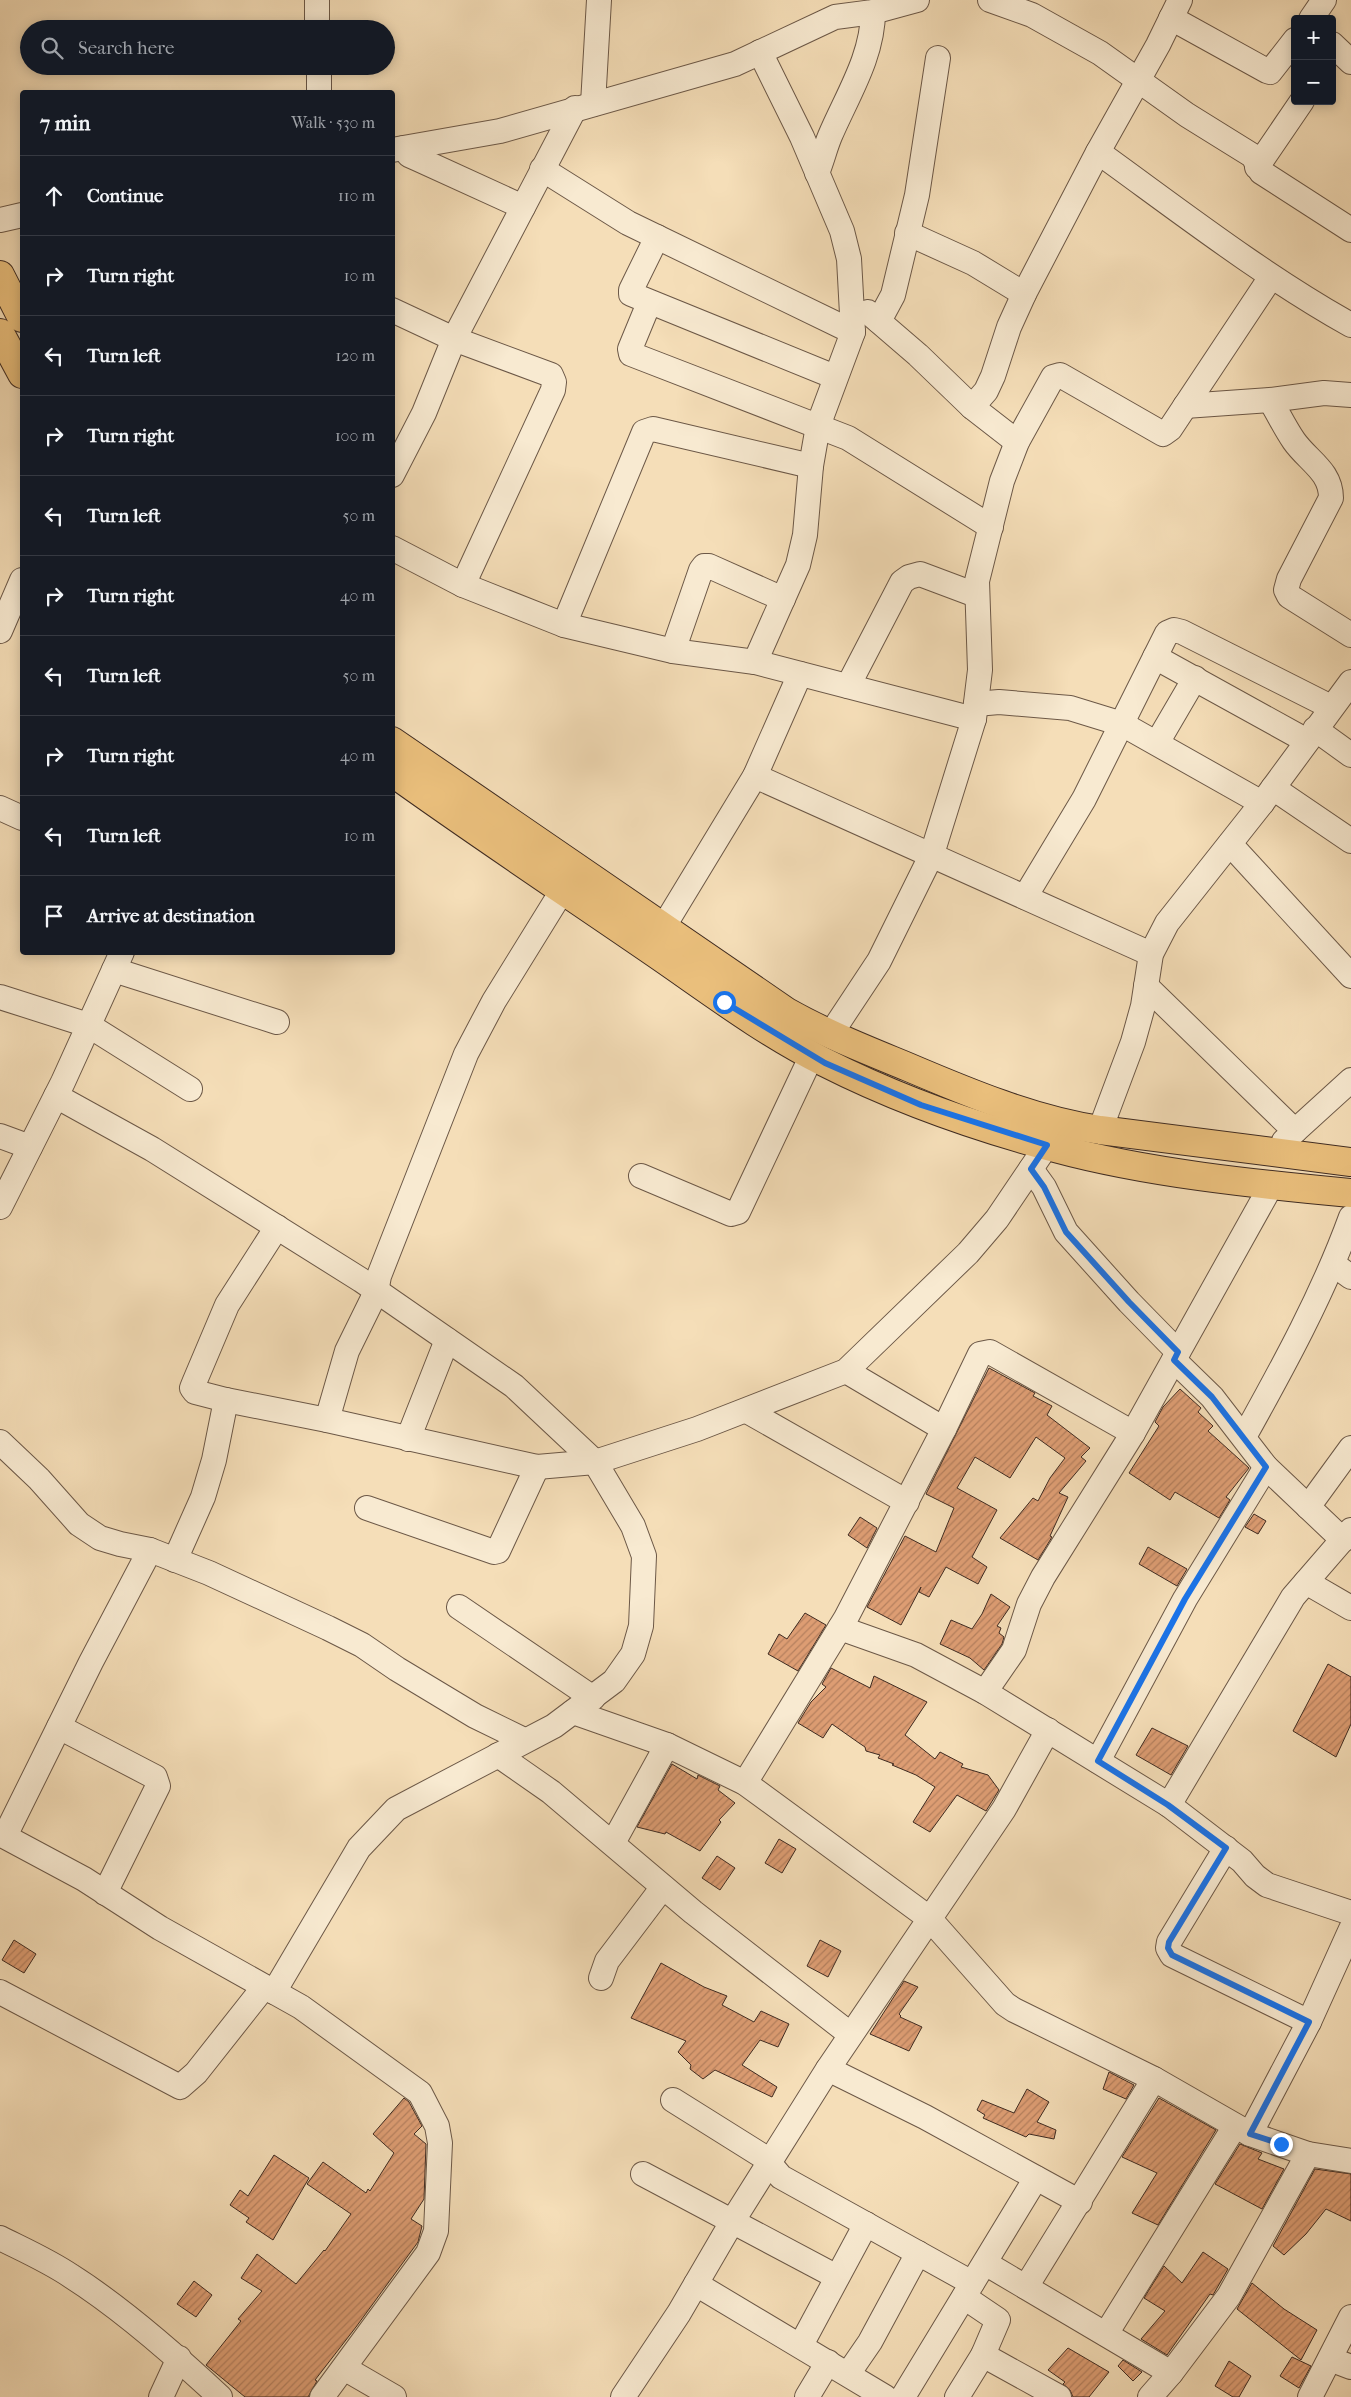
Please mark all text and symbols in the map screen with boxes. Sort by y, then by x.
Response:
map controls [1291,15,1336,105]
button: + [1291,15,1336,60]
search box [20,20,395,75]
icon: search [38,34,66,62]
text: Search here [78,37,174,59]
button: − [1291,60,1336,105]
text: 7 min [40,111,91,135]
text: Walk · 530 m [291,113,375,132]
icon: ahead [40,182,68,210]
text: Continue [87,185,163,207]
text: 110 m [338,186,375,205]
icon: right [40,262,68,290]
text: Turn right [87,265,174,287]
text: 10 m [344,266,375,285]
icon: left [40,342,68,370]
text: Turn left [87,345,161,367]
text: 120 m [336,346,375,365]
icon: right [40,422,68,450]
text: Turn right [87,425,174,447]
text: 100 m [335,426,375,445]
icon: left [40,502,68,530]
text: Turn left [87,505,161,527]
text: 50 m [343,506,375,525]
icon: right [40,582,68,610]
text: Turn right [87,585,174,607]
text: 40 m [340,586,375,605]
icon: left [40,662,68,690]
text: Turn left [87,665,161,687]
text: 50 m [343,666,375,685]
icon: right [40,742,68,770]
text: Turn right [87,745,174,767]
text: 40 m [340,746,375,765]
icon: left [40,822,68,850]
text: Turn left [87,825,161,847]
text: 10 m [344,826,375,845]
icon: arrive [40,902,68,930]
text: Arrive at destination [87,905,255,927]
route start [713,991,736,1014]
route end [1270,2133,1293,2156]

